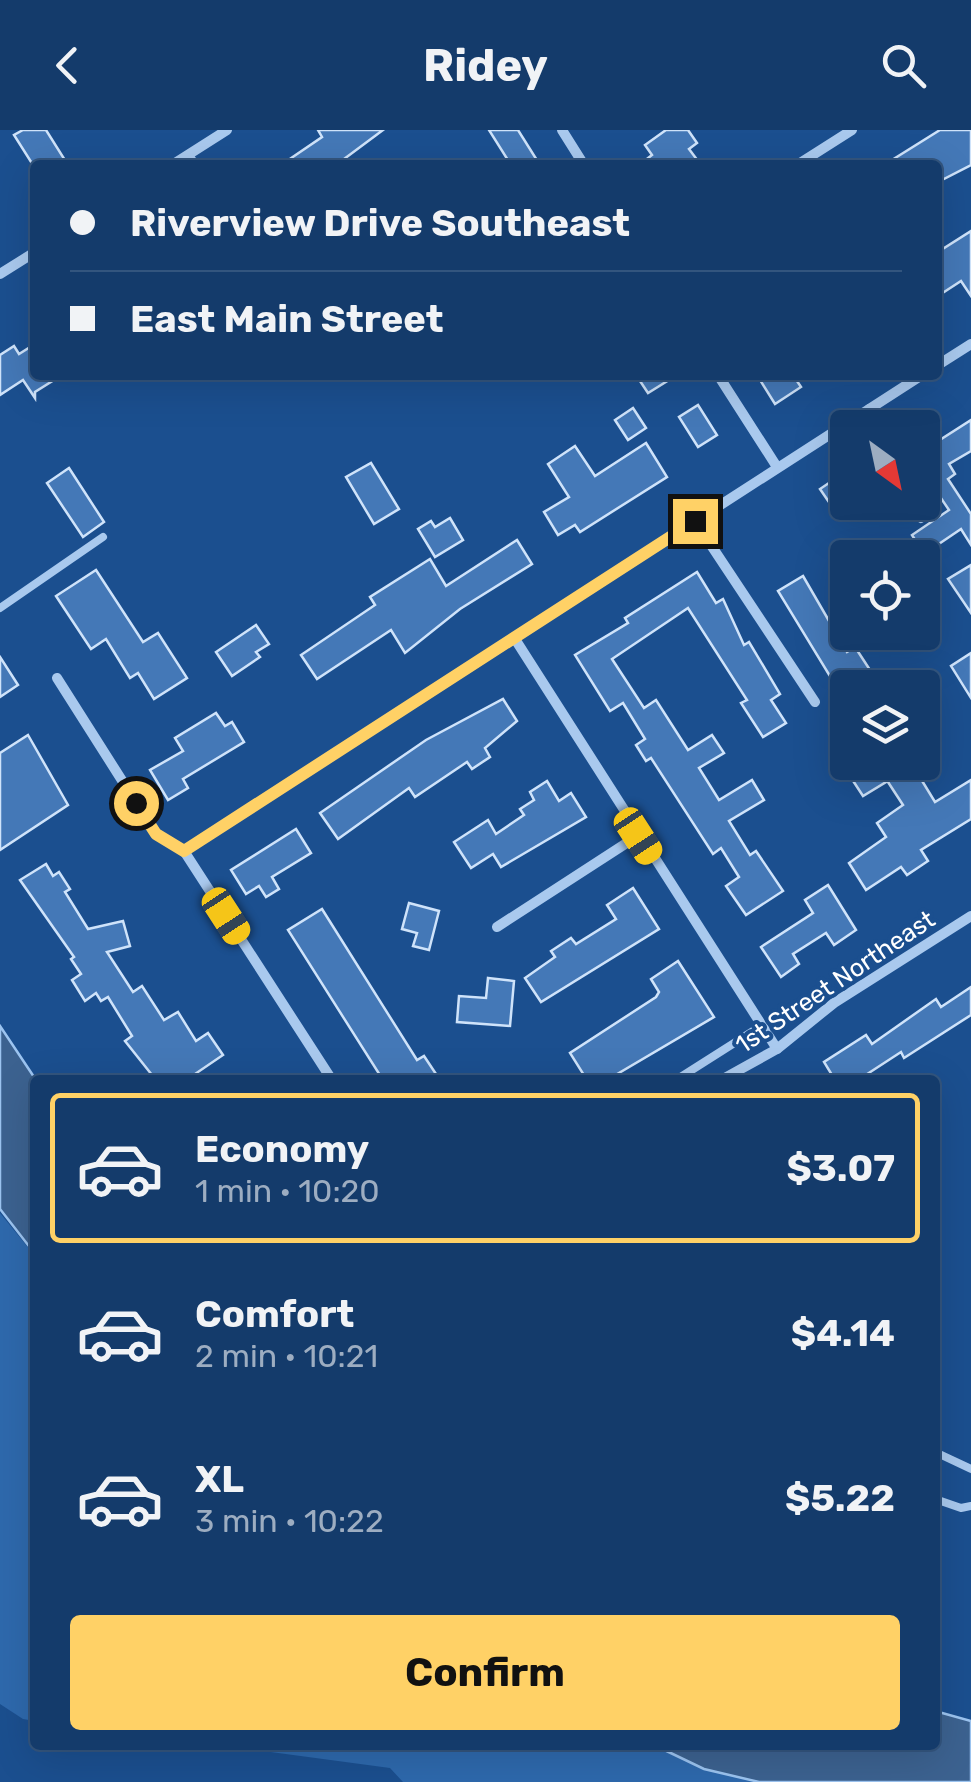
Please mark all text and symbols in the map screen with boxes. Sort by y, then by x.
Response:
icon: back [40,38,95,93]
icon: search [876,38,931,93]
text: Ridey [423,39,548,92]
text: Riverview Drive Southeast [130,200,630,246]
text: East Main Street [130,296,444,342]
north arrow [830,410,940,520]
map controls [830,410,940,780]
route end [673,499,718,544]
button: locate [830,540,940,650]
button: layers [830,670,940,780]
route start [114,781,159,826]
car [609,803,667,869]
car [197,883,255,949]
street label: 1st Street Northeast [730,904,940,1060]
icon: car [75,1123,165,1213]
text: Economy [195,1126,369,1172]
text: $3.07 [786,1145,895,1191]
text: 1 min · 10:20 [195,1172,380,1210]
icon: car [75,1288,165,1378]
text: Comfort [195,1291,354,1337]
text: $4.14 [791,1310,895,1356]
text: 2 min · 10:21 [195,1337,378,1375]
icon: car [75,1453,165,1543]
text: XL [195,1456,244,1502]
text: $5.22 [785,1475,895,1521]
text: 3 min · 10:22 [195,1502,384,1540]
button: Confirm [70,1615,900,1730]

